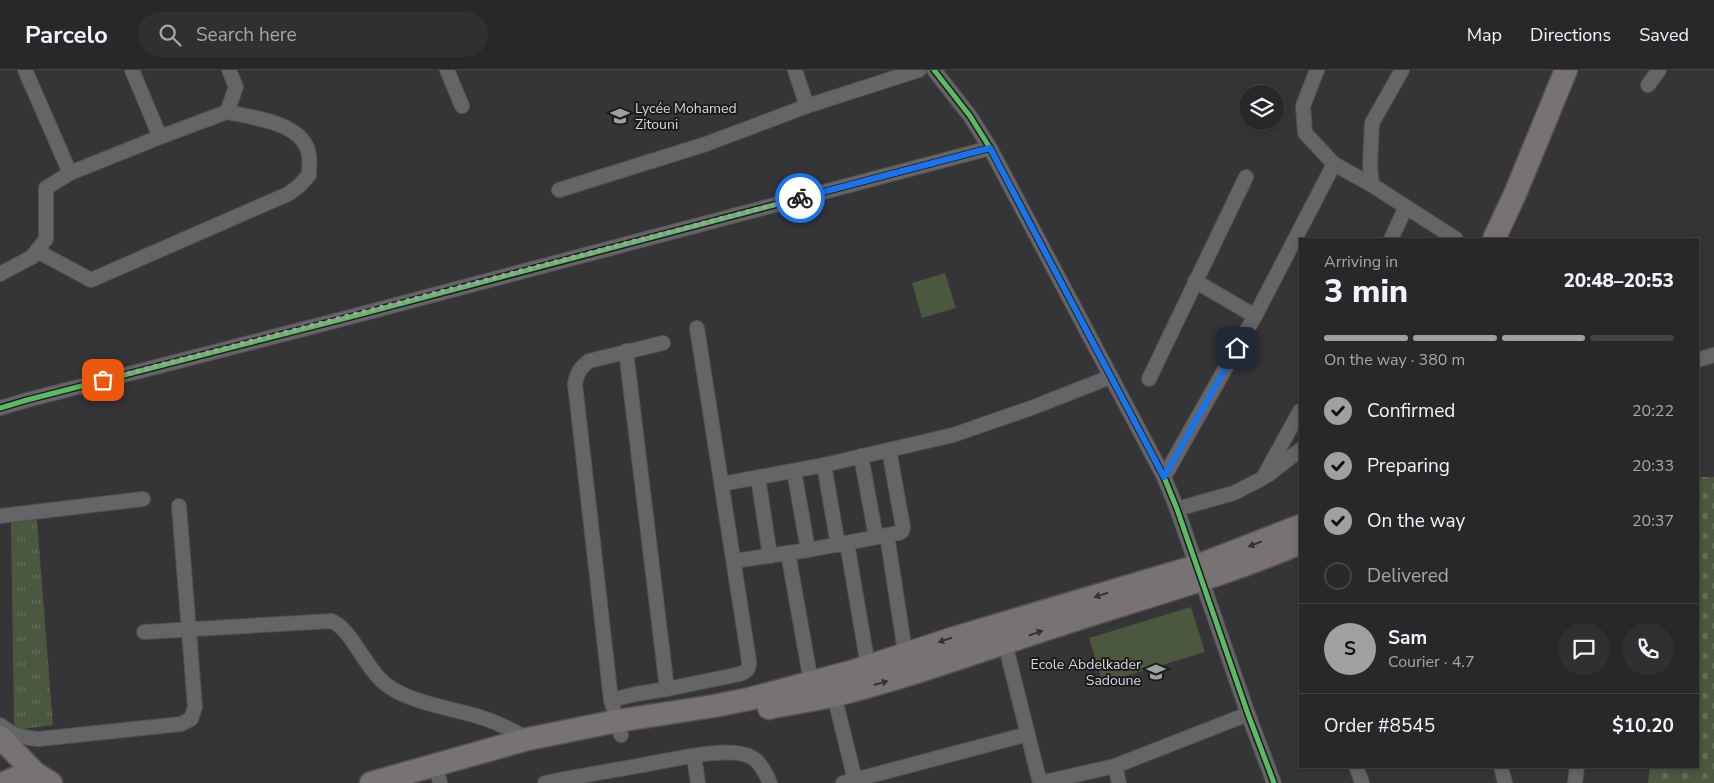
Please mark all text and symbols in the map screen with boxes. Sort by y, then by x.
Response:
search box [138,12,488,57]
text: Parcelo [25,19,108,51]
icon: search [156,21,184,49]
text: Search here [196,22,297,48]
text: Map [1467,23,1502,47]
text: Directions [1530,23,1611,47]
text: Saved [1639,23,1689,47]
map controls [1239,85,1284,130]
button: layers [1239,85,1284,130]
place label: Lycée Mohamed Zitouni [635,99,737,134]
school or university icon: Lycée Mohamed Zitouni [609,105,631,127]
courier [775,173,825,223]
icon: bike [786,184,814,212]
text: Arriving in [1324,251,1398,273]
text: 20:48–20:53 [1563,268,1674,294]
text: 3 min [1324,270,1408,313]
pin [1216,327,1258,369]
icon: home [1223,334,1251,362]
text: On the way · 380 m [1324,349,1465,371]
pin [82,359,124,401]
icon: bag [89,366,117,394]
icon: check [1324,397,1352,425]
text: Confirmed [1367,398,1455,424]
text: 20:22 [1632,400,1674,422]
icon: check [1324,452,1352,480]
text: Preparing [1367,453,1450,479]
text: 20:33 [1632,455,1674,477]
icon: check [1324,507,1352,535]
text: On the way [1367,508,1465,534]
text: 20:37 [1632,510,1674,532]
one-way arrow [1248,540,1262,548]
text: Delivered [1367,563,1449,589]
one-way arrow [1093,591,1108,599]
button: chat [1558,623,1610,675]
button: phone [1622,623,1674,675]
text: Sam [1388,625,1427,651]
one-way arrow [1028,629,1043,636]
text: S [1344,636,1356,662]
one-way arrow [937,637,952,645]
text: Courier · 4.7 [1388,651,1474,673]
place label: Ecole Abdelkader Sadoune [1031,655,1141,690]
school or university icon: Ecole Abdelkader Sadoune [1145,661,1167,683]
one-way arrow [873,678,888,686]
text: Order #8545 [1324,713,1435,739]
text: $10.20 [1612,713,1674,739]

